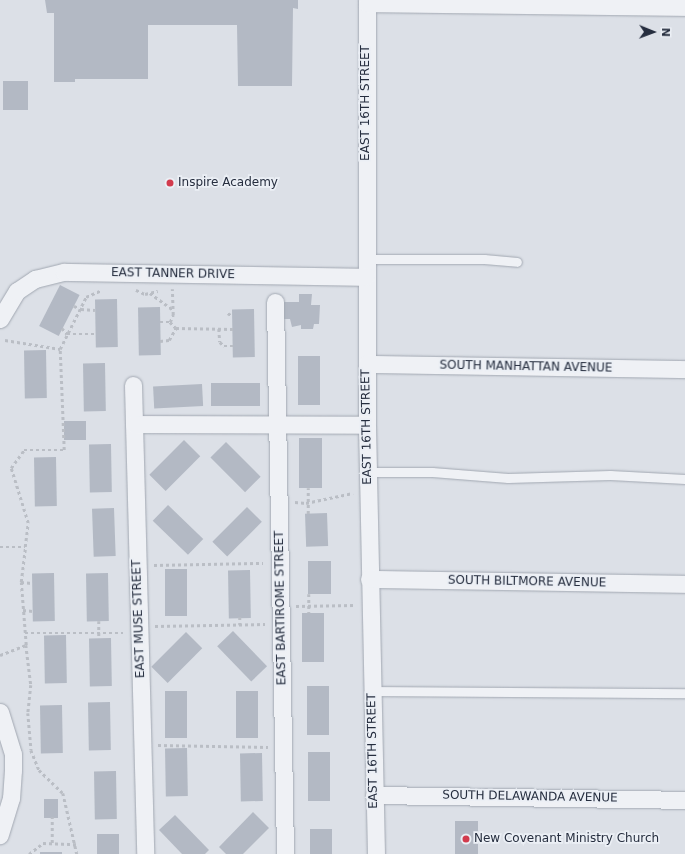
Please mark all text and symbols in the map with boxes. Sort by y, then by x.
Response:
north arrow [633,12,673,52]
text: N [659,27,672,37]
street label: EAST 16TH STREET [359,45,373,161]
place label: Inspire Academy [178,176,278,190]
marker: Inspire Academy [165,178,175,188]
street label: EAST TANNER DRIVE [111,266,235,282]
street label: SOUTH MANHATTAN AVENUE [439,358,613,376]
street label: EAST 16TH STREET [359,369,375,485]
street label: EAST BARTIROME STREET [272,531,290,685]
street label: EAST MUSE STREET [130,560,148,678]
street label: SOUTH BILTMORE AVENUE [448,573,606,591]
street label: EAST 16TH STREET [365,693,381,809]
street label: SOUTH DELAWANDA AVENUE [442,788,618,806]
place label: New Covenant Ministry Church [474,832,659,846]
marker: New Covenant Ministry Church [461,834,471,844]

